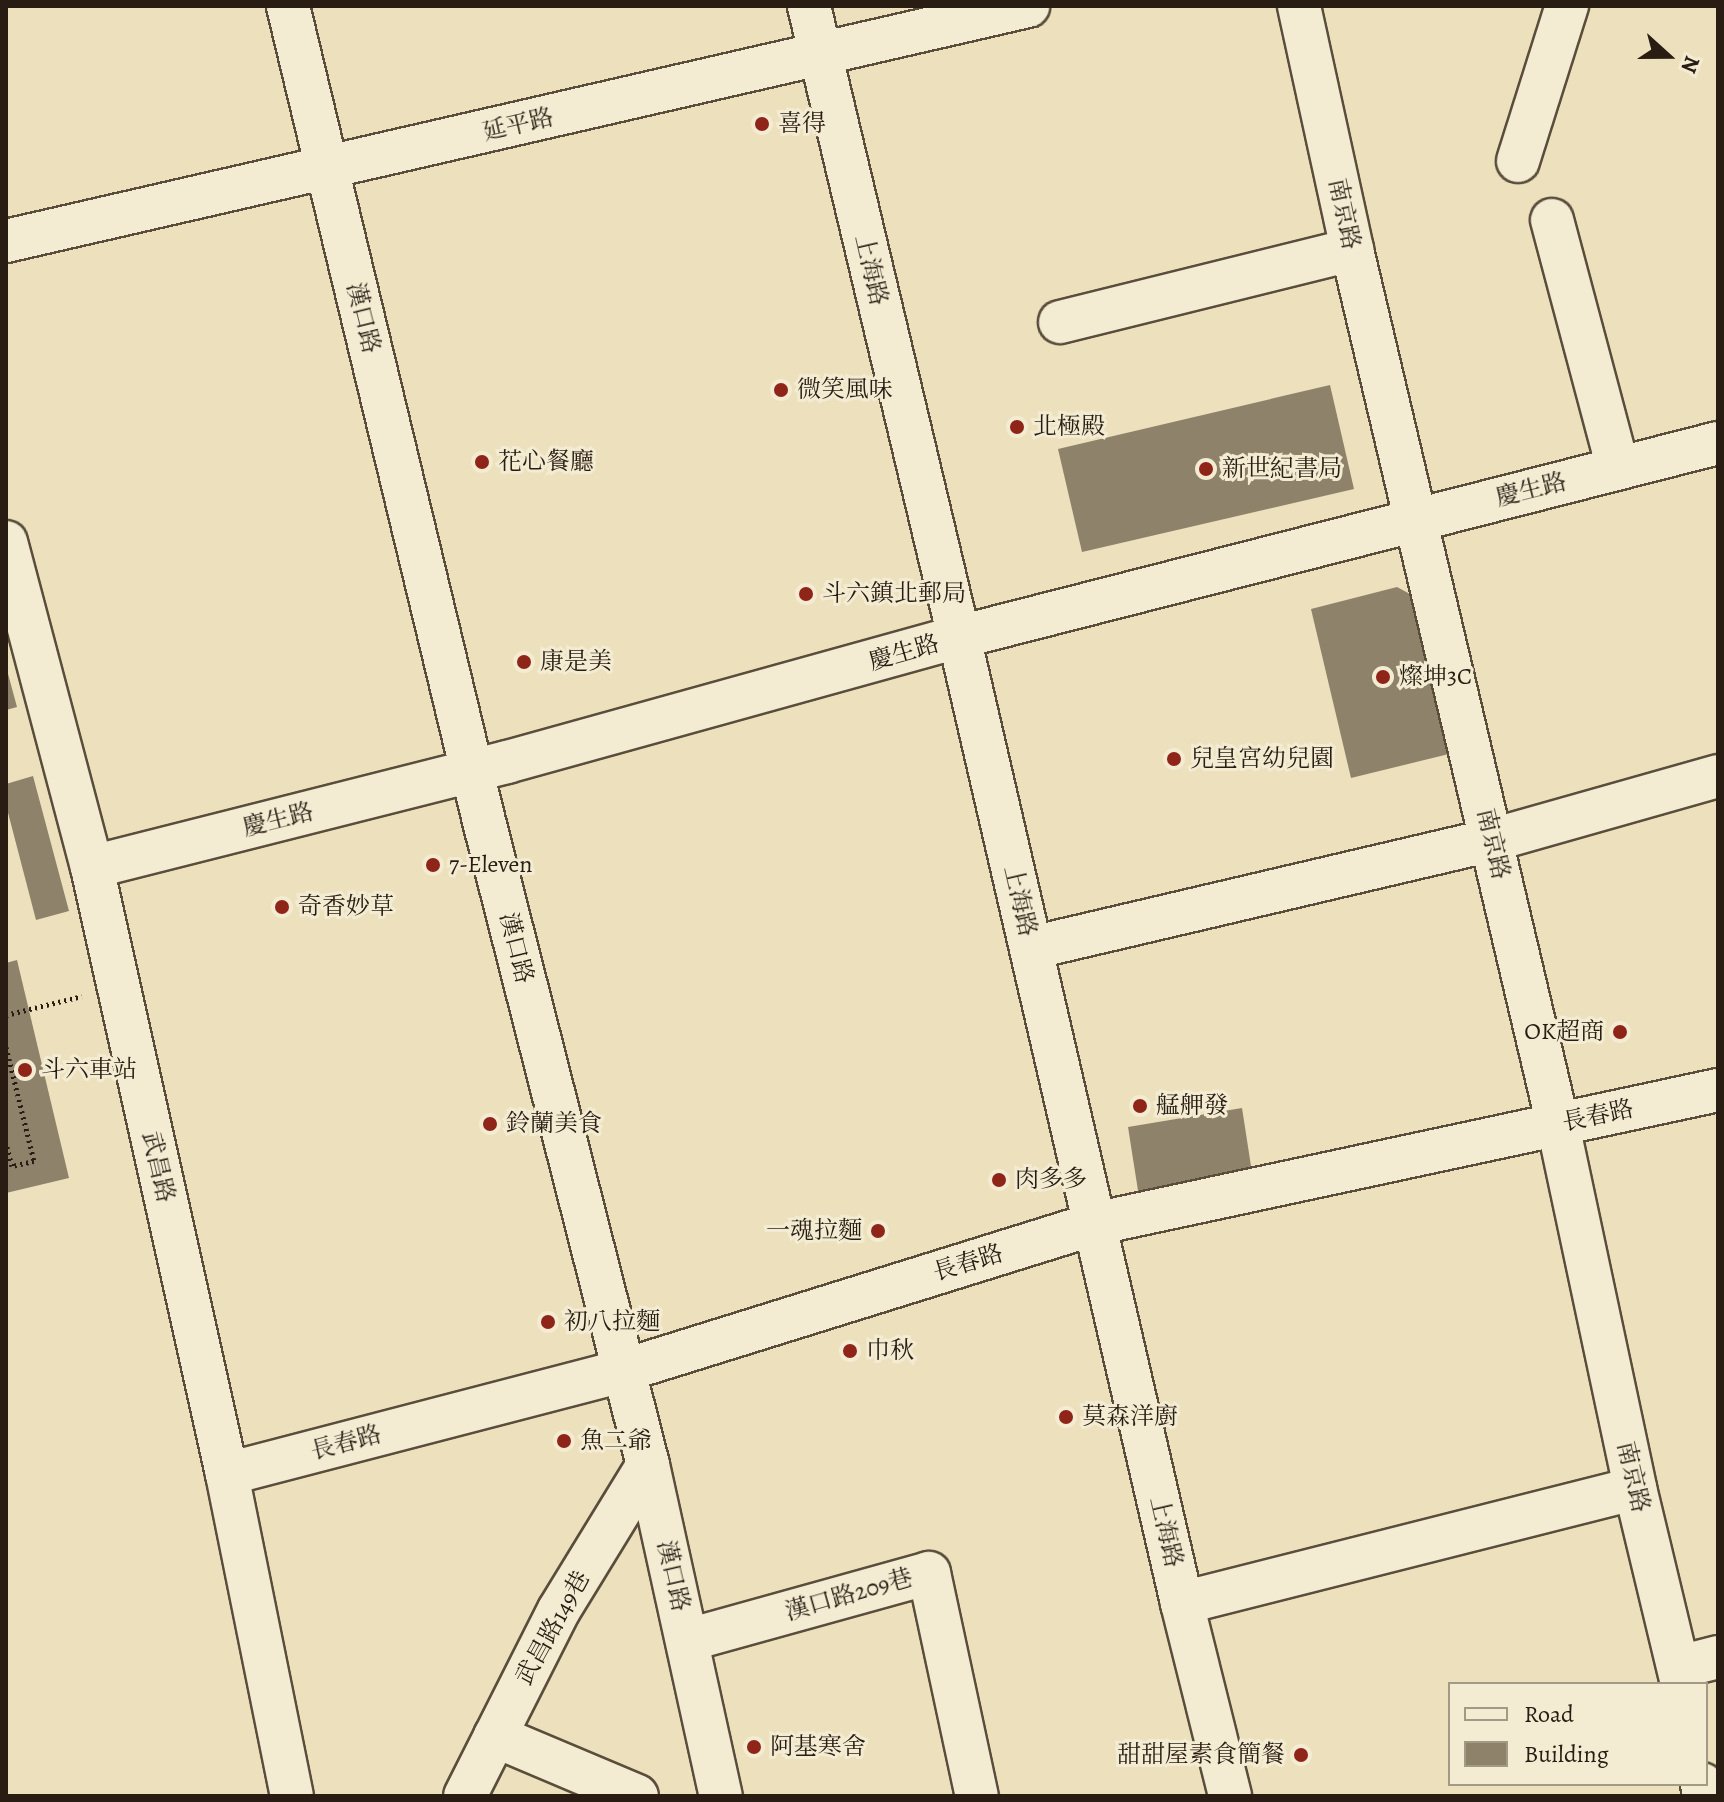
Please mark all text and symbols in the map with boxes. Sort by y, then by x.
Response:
north arrow [1628,16,1708,96]
text: N [1674,52,1707,77]
street label: 延平路 [480,103,556,147]
place label: 喜得 [778,110,826,138]
marker: 喜得 [753,115,771,133]
street label: 南京路 [1322,176,1366,252]
street label: 上海路 [849,232,893,308]
street label: 漢口路 [340,280,386,356]
place label: 微笑風味 [797,376,893,404]
marker: 微笑風味 [772,381,790,399]
place label: 北極殿 [1033,413,1105,441]
marker: 北極殿 [1008,418,1026,436]
place label: 花心餐廳 [498,448,594,476]
marker: 花心餐廳 [473,453,491,471]
place label: 新世紀書局 [1222,455,1342,483]
marker: 新世紀書局 [1197,460,1215,478]
street label: 慶生路 [1493,467,1569,513]
place label: 斗六鎮北郵局 [822,580,966,608]
marker: 斗六鎮北郵局 [797,585,815,603]
street label: 慶生路 [865,629,943,677]
place label: 康是美 [540,648,612,676]
marker: 康是美 [515,653,533,671]
place label: 燦坤3C [1399,663,1472,691]
marker: 燦坤3C [1374,668,1392,686]
place label: 兒皇宮幼兒園 [1190,745,1334,773]
marker: 兒皇宮幼兒園 [1165,750,1183,768]
street label: 慶生路 [240,797,316,843]
street label: 南京路 [1471,806,1515,882]
place label: 7-Eleven [449,851,532,879]
marker: 7-Eleven [424,856,442,874]
street label: 上海路 [998,863,1042,939]
place label: 奇香妙草 [298,893,394,921]
marker: 奇香妙草 [273,898,291,916]
street label: 漢口路 [493,910,539,986]
place label: OK超商 [1524,1018,1604,1046]
marker: OK超商 [1611,1023,1629,1041]
place label: 斗六車站 [41,1056,137,1084]
marker: 斗六車站 [16,1061,34,1079]
place label: 艋舺發 [1156,1092,1228,1120]
street label: 長春路 [1560,1094,1636,1138]
marker: 艋舺發 [1131,1097,1149,1115]
place label: 鈴蘭美食 [506,1110,602,1138]
marker: 鈴蘭美食 [481,1115,499,1133]
street label: 武昌路 [136,1129,180,1205]
place label: 肉多多 [1015,1166,1087,1194]
marker: 肉多多 [990,1171,1008,1189]
place label: 一魂拉麵 [766,1217,862,1245]
marker: 一魂拉麵 [869,1222,887,1240]
street label: 長春路 [929,1239,1007,1287]
place label: 初八拉麵 [564,1308,660,1336]
marker: 初八拉麵 [539,1313,557,1331]
place label: 巾秋 [866,1337,914,1365]
marker: 巾秋 [841,1342,859,1360]
place label: 莫森洋廚 [1082,1403,1178,1431]
marker: 莫森洋廚 [1057,1408,1075,1426]
street label: 長春路 [307,1420,385,1466]
place label: 魚二爺 [580,1427,652,1455]
marker: 魚二爺 [555,1432,573,1450]
street label: 南京路 [1611,1439,1655,1515]
street label: 上海路 [1144,1494,1188,1570]
street label: 漢口路 [651,1538,695,1614]
street label: 漢口路209巷 [782,1563,916,1627]
street label: 武昌路149巷 [510,1566,596,1690]
legend [1448,1682,1708,1786]
text: Road [1524,1698,1574,1730]
place label: 阿基寒舍 [770,1733,866,1761]
marker: 阿基寒舍 [745,1738,763,1756]
text: Building [1524,1738,1609,1770]
place label: 甜甜屋素食簡餐 [1117,1741,1285,1769]
marker: 甜甜屋素食簡餐 [1292,1746,1310,1764]

